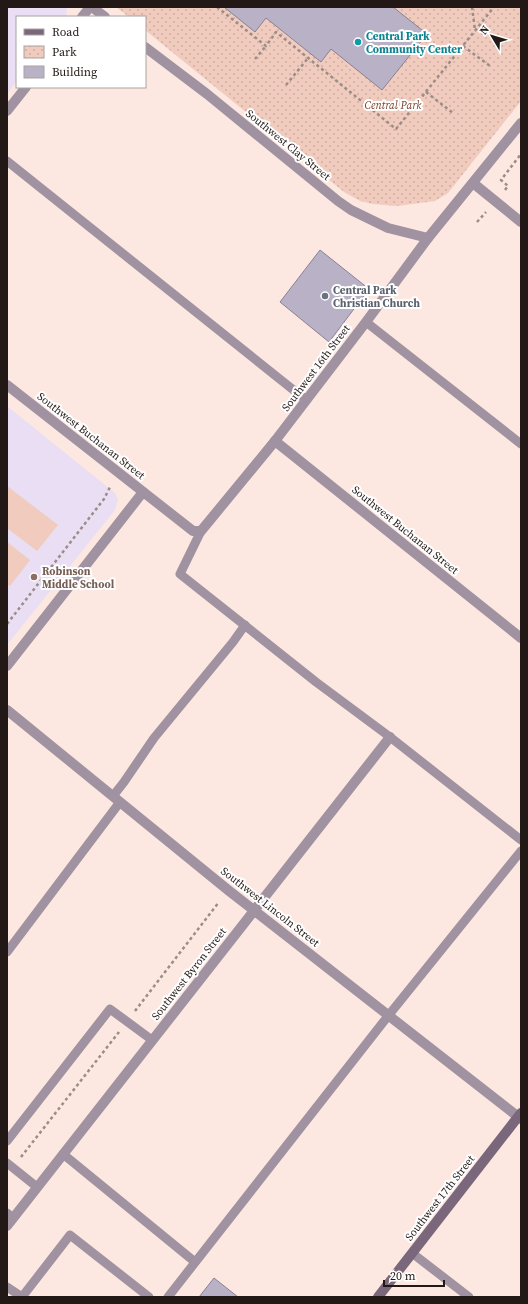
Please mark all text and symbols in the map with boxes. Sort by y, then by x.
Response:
legend [16,16,146,88]
north arrow [472,16,512,56]
text: N [476,22,493,38]
text: Road [52,24,79,40]
place label: Central Park Community Center [366,29,463,57]
marker: Central Park Community Center [353,37,363,47]
text: Park [52,44,77,60]
text: Building [52,64,97,80]
park label: Central Park [364,98,422,113]
street label: Southwest Clay Street [243,106,334,184]
place label: Central Park Christian Church [333,283,420,311]
marker: Central Park Christian Church [320,291,330,301]
street label: Southwest 16th Street [278,321,354,414]
street label: Southwest Buchanan Street [34,389,148,483]
street label: Southwest Buchanan Street [349,482,462,578]
place label: Robinson Middle School [42,564,115,592]
marker: Robinson Middle School [29,572,39,582]
street label: Southwest Lincoln Street [218,864,323,951]
street label: Southwest Byron Street [148,924,230,1023]
street label: Southwest 17th Street [402,1152,478,1244]
scale bar [384,1262,444,1288]
text: 20 m [390,1268,416,1284]

